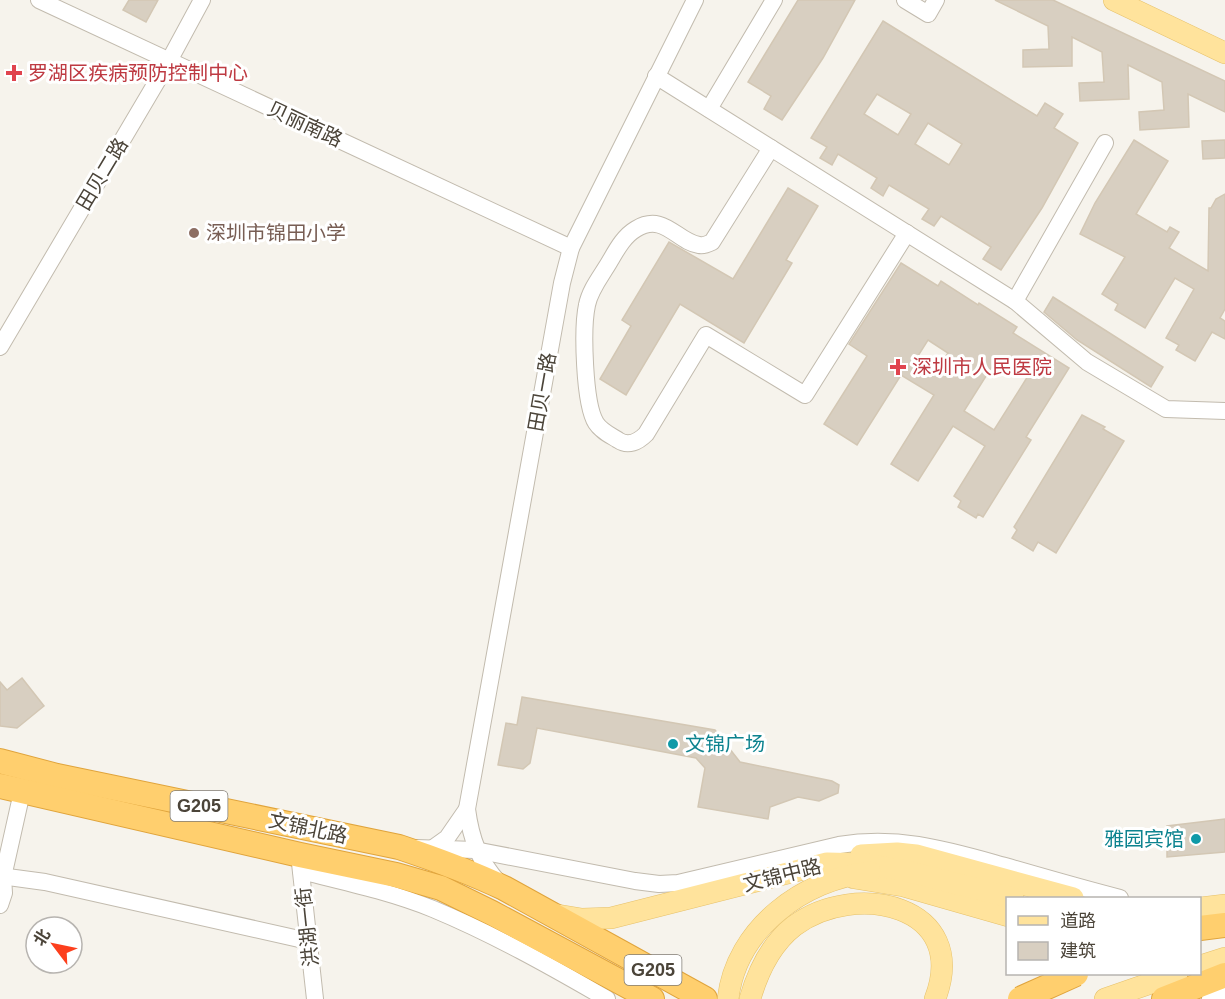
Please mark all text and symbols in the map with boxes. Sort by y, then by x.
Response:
place label: 罗湖区疾病预防控制中心 [28,62,248,84]
marker: 罗湖区疾病预防控制中心 [5,64,23,82]
street label: 贝丽南路 [264,97,346,151]
street label: 田贝二路 [72,134,132,214]
place label: 深圳市锦田小学 [206,222,346,244]
marker: 深圳市锦田小学 [187,226,201,240]
street label: 田贝一路 [524,351,560,433]
place label: 深圳市人民医院 [912,356,1052,378]
marker: 深圳市人民医院 [889,358,907,376]
place label: 文锦广场 [685,733,765,755]
marker: 文锦广场 [666,737,680,751]
road number: G205 [170,791,228,821]
street label: 文锦北路 [267,809,349,847]
place label: 雅园宾馆 [1104,828,1184,850]
marker: 雅园宾馆 [1189,832,1203,846]
street label: 文锦中路 [741,855,823,895]
street label: 洪湖一街 [292,886,322,968]
legend [1006,897,1201,975]
text: 道路 [1060,911,1096,931]
north arrow [24,915,84,975]
text: 北 [30,926,53,949]
text: 建筑 [1060,941,1096,961]
road number: G205 [624,955,682,985]

